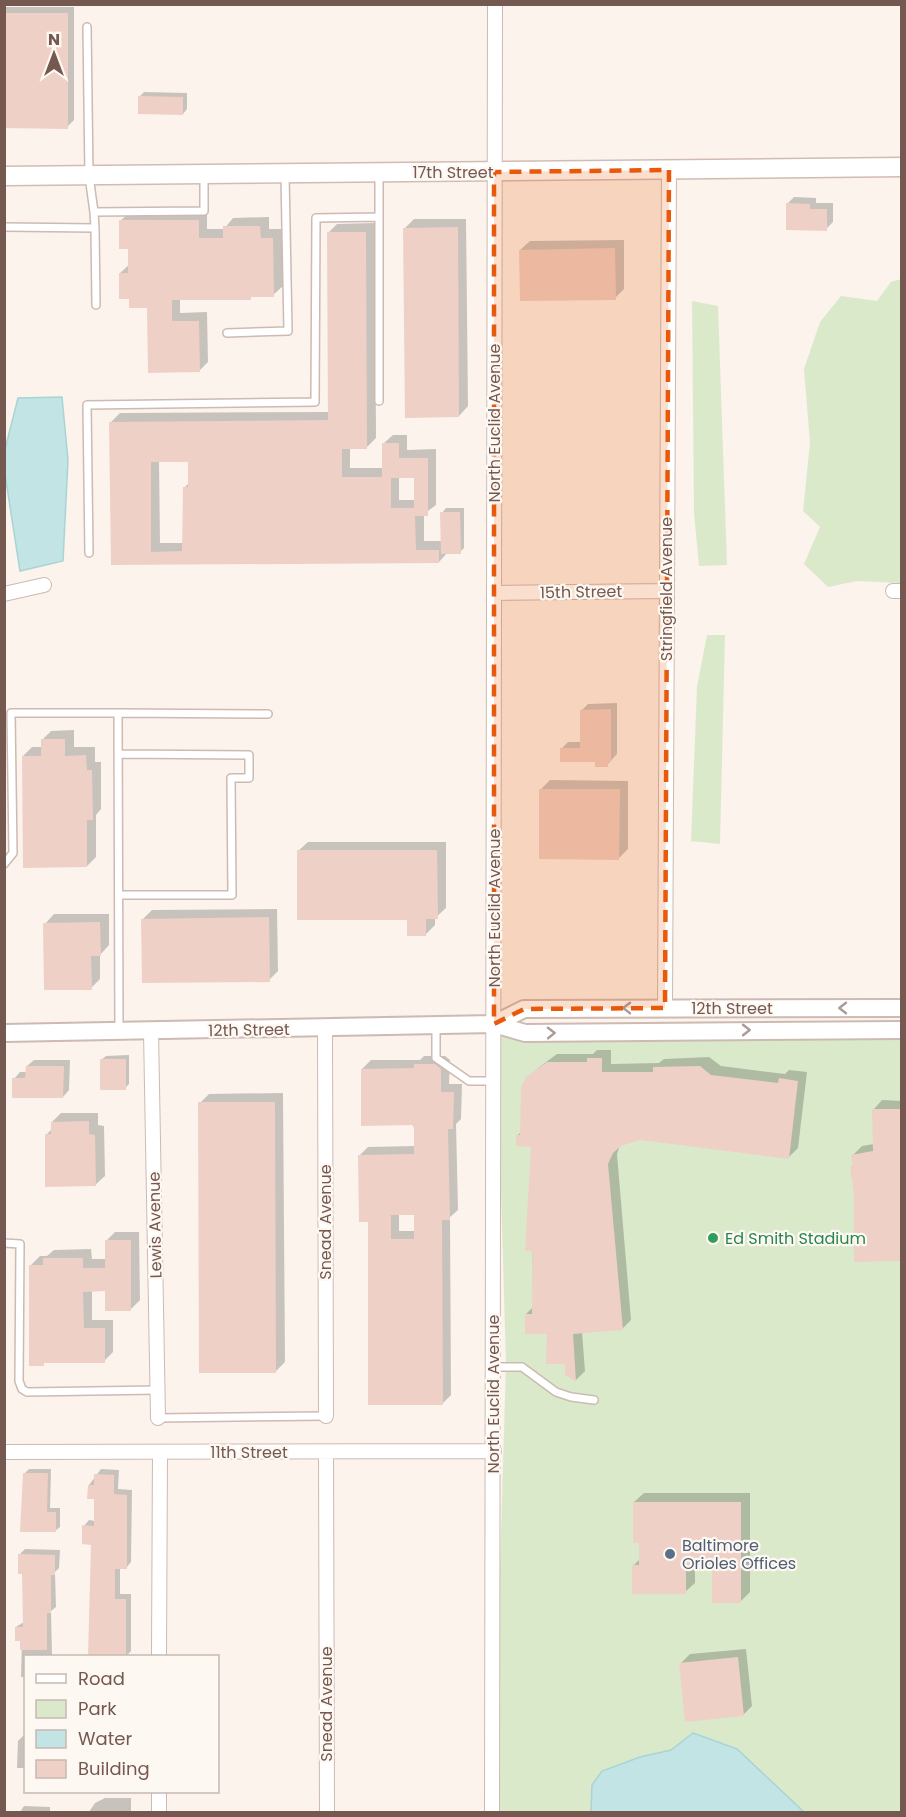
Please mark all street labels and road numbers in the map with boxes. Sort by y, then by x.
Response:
street label: 17th Street [412,161,494,184]
street label: North Euclid Avenue [483,343,506,503]
street label: Stringfield Avenue [655,517,678,661]
street label: 15th Street [540,580,623,604]
street label: North Euclid Avenue [483,828,506,988]
street label: 12th Street [691,997,773,1020]
street label: 12th Street [208,1018,290,1042]
street label: Snead Avenue [314,1164,337,1280]
street label: Lewis Avenue [143,1171,167,1278]
street label: North Euclid Avenue [482,1314,505,1474]
street label: 11th Street [210,1441,288,1464]
street label: Snead Avenue [315,1646,338,1762]

